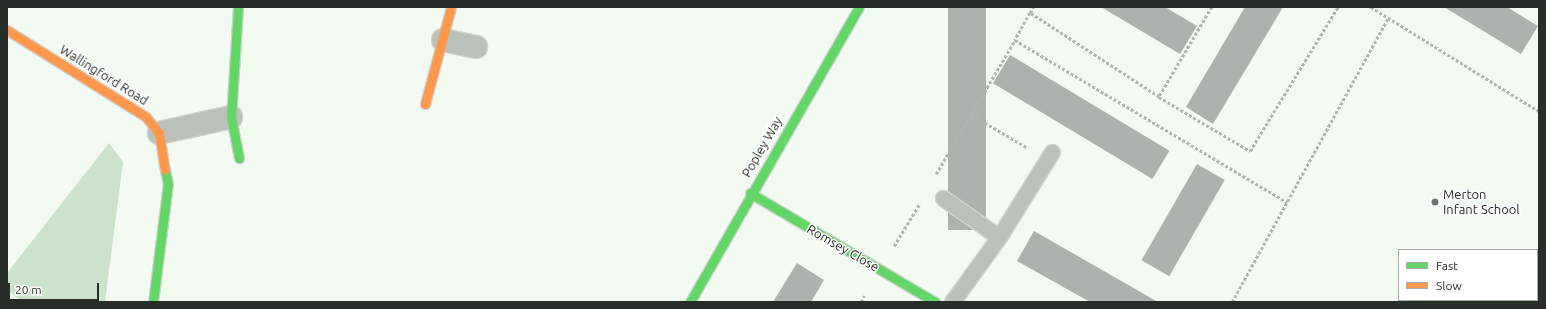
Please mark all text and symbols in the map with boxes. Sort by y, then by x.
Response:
street label: Wallingford Road [57,42,151,108]
street label: Popley Way [738,114,786,180]
place label: Merton Infant School [1443,187,1520,218]
marker: Merton Infant School [1430,197,1440,207]
street label: Romsey Close [804,221,882,275]
legend [1398,249,1538,301]
text: Fast [1436,259,1458,272]
scale bar [10,275,101,301]
text: Slow [1436,279,1462,292]
text: 20 m [15,283,42,296]

